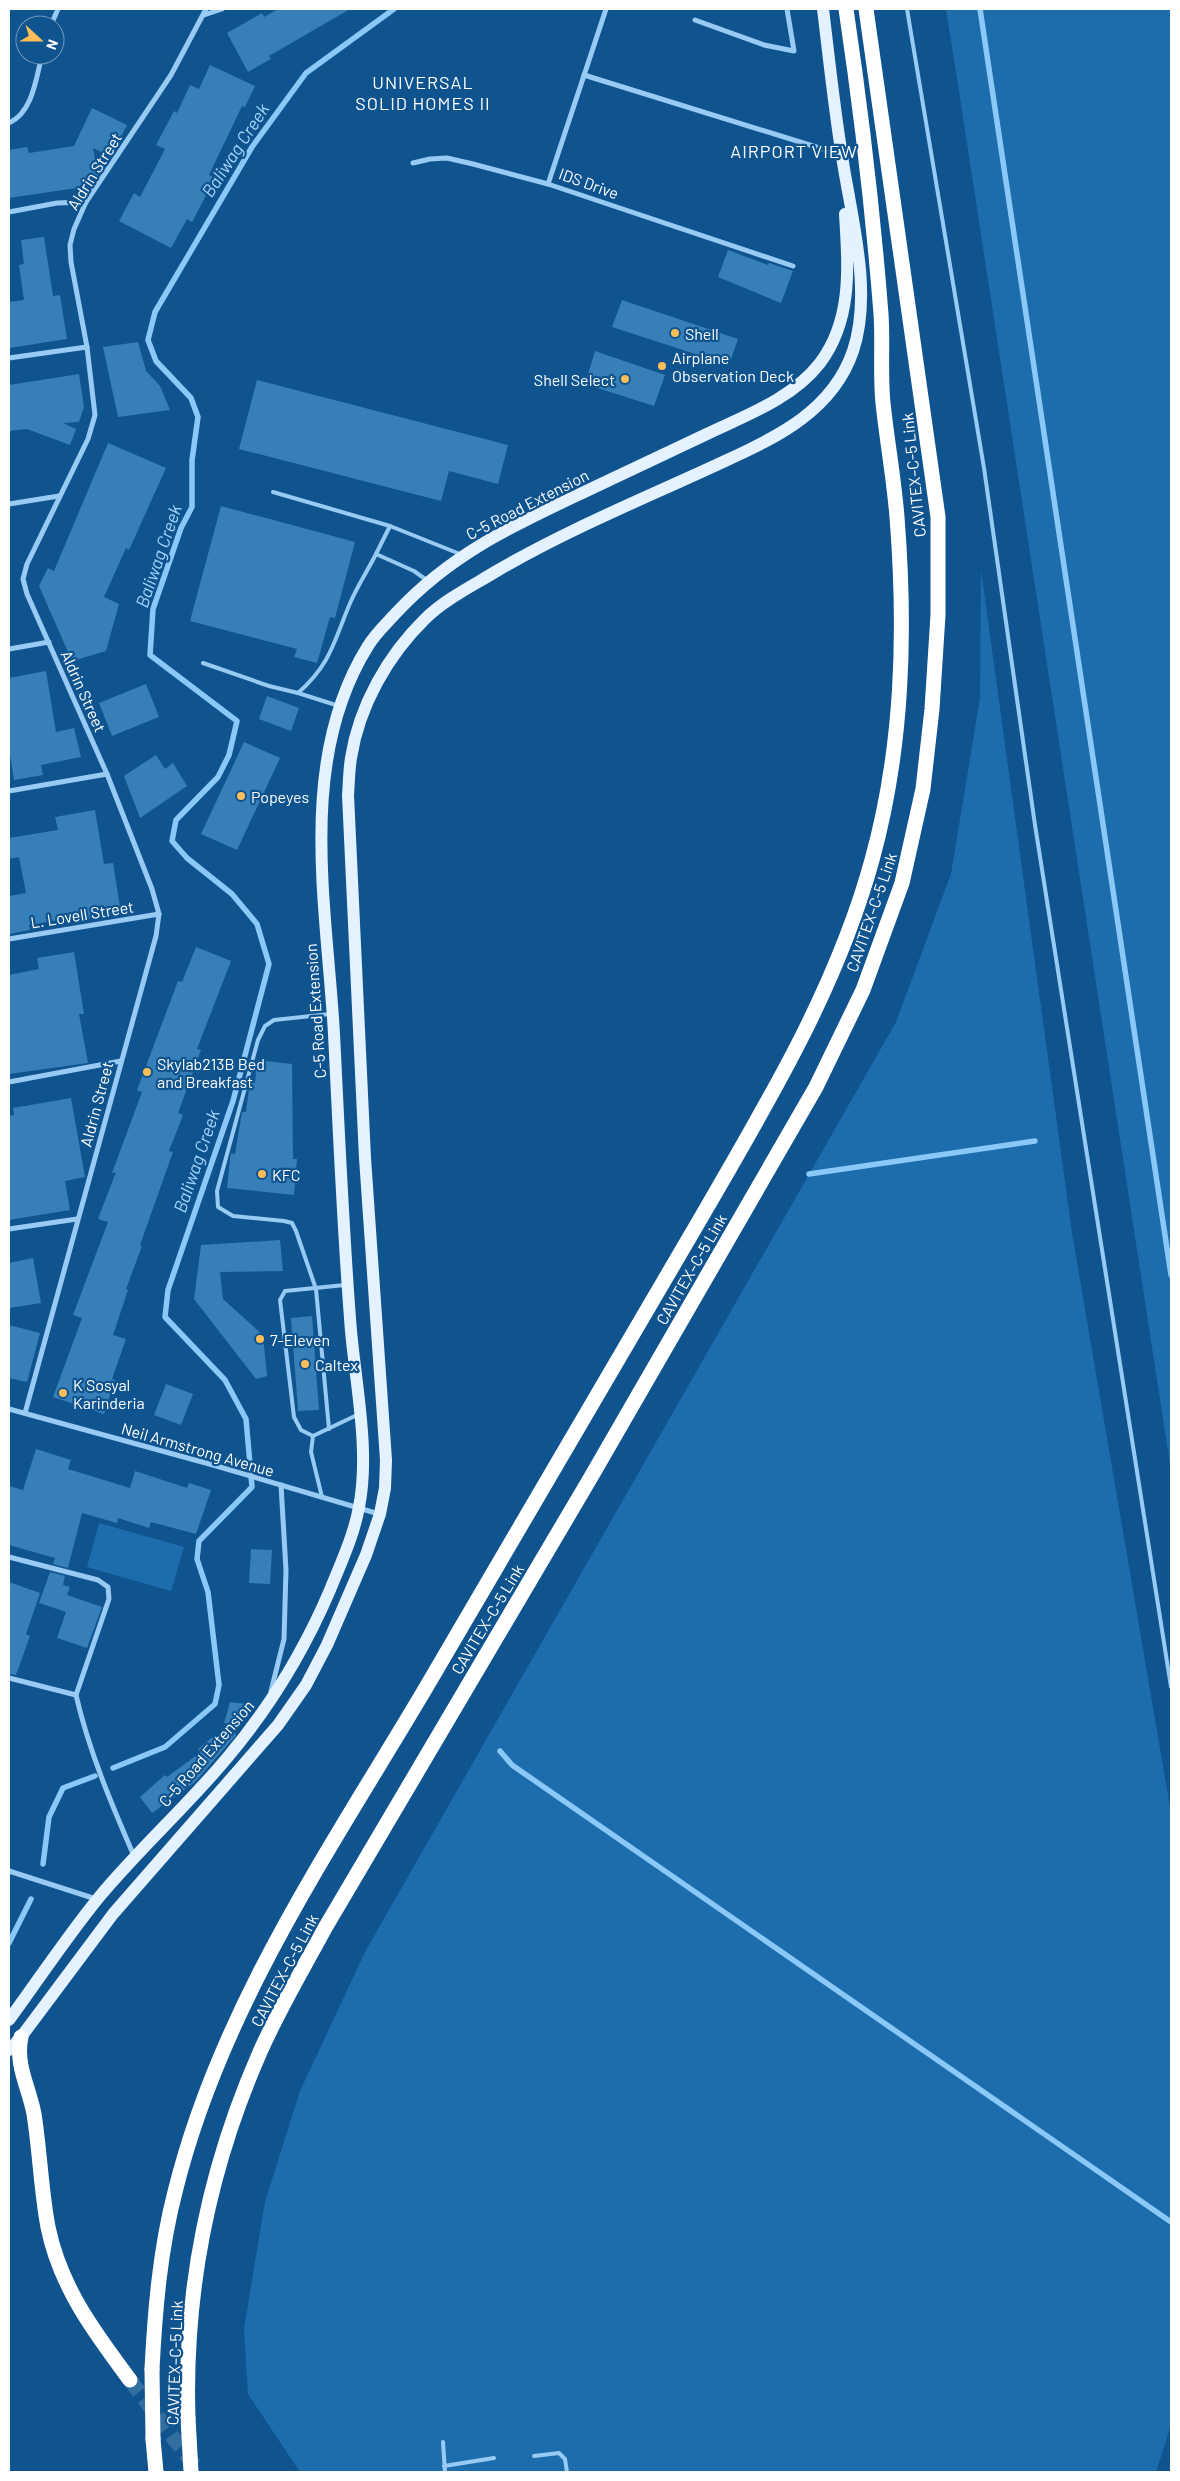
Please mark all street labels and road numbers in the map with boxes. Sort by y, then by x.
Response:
street label: Aldrin Street [63,129,125,213]
street label: IDS Drive [557,163,621,203]
street label: CAVITEX–C-5 Link [897,412,929,538]
street label: C-5 Road Extension [462,465,592,543]
street label: Aldrin Street [58,647,110,735]
street label: CAVITEX–C-5 Link [842,850,900,974]
street label: L. Lovell Street [29,896,135,932]
street label: C-5 Road Extension [301,943,329,1079]
street label: Aldrin Street [75,1059,117,1149]
street label: CAVITEX–C-5 Link [652,1210,730,1328]
street label: Neil Armstrong Avenue [119,1418,277,1480]
street label: CAVITEX–C-5 Link [447,1561,527,1677]
street label: C-5 Road Extension [154,1696,258,1810]
street label: CAVITEX–C-5 Link [246,1910,322,2030]
street label: CAVITEX–C-5 Link [162,2300,186,2426]

